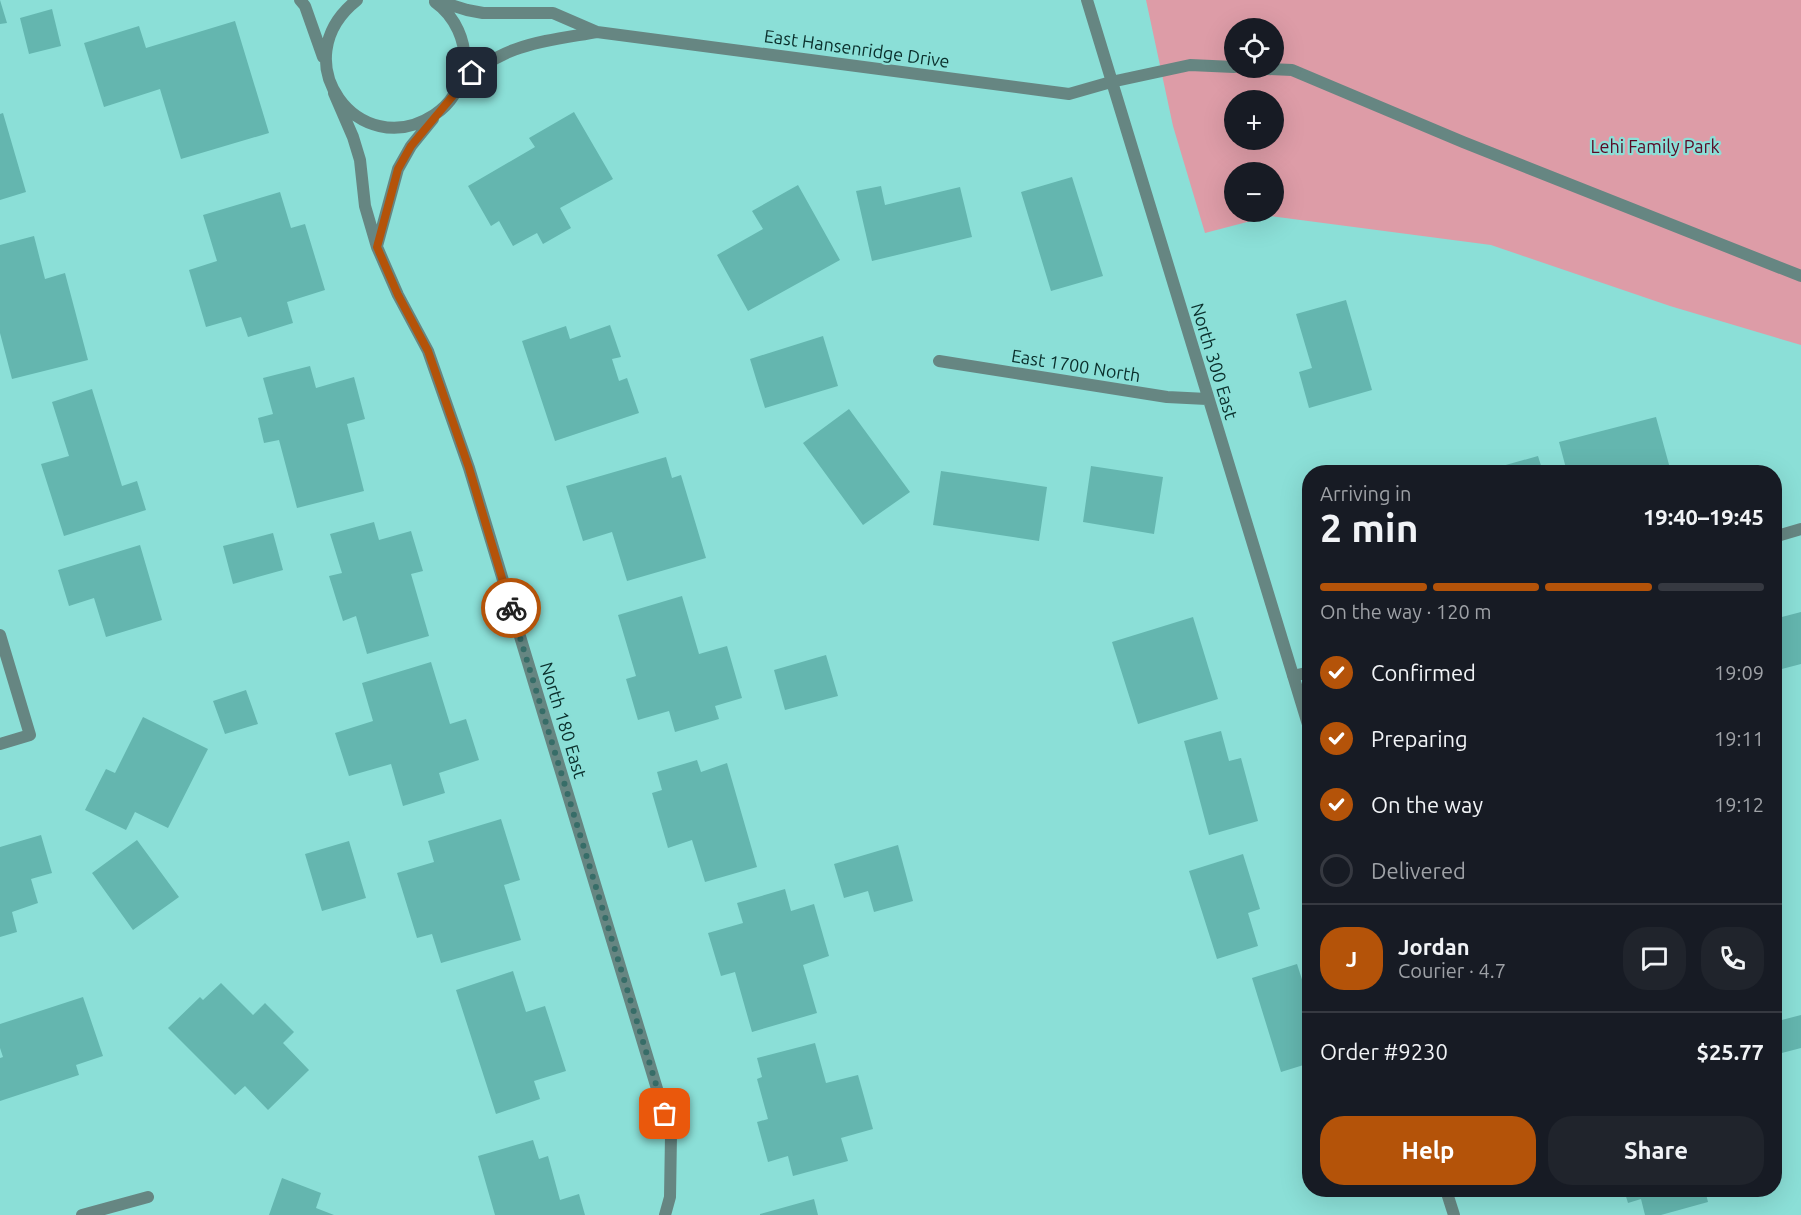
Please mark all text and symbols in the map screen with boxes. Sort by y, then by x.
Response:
map controls [1224,18,1284,222]
button: locate [1224,18,1284,78]
street label: East Hansenridge Drive [763,25,951,71]
pin [446,47,497,98]
icon: home [455,56,488,89]
button: + [1224,90,1284,150]
park label: Lehi Family Park [1590,136,1720,156]
button: − [1224,162,1284,222]
street label: North 300 East [1188,300,1242,422]
street label: East 1700 North [1010,345,1142,385]
text: Arriving in [1320,482,1411,505]
text: 19:40–19:45 [1643,504,1764,529]
text: 2 min [1320,506,1419,549]
courier [481,578,541,638]
icon: bike [495,592,528,625]
text: On the way · 120 m [1320,600,1492,623]
icon: check [1320,656,1353,689]
street label: North 180 East [537,659,591,781]
text: Confirmed [1371,660,1476,685]
text: 19:09 [1714,661,1764,684]
icon: check [1320,722,1353,755]
text: Preparing [1371,726,1468,751]
text: 19:11 [1714,727,1764,750]
icon: check [1320,788,1353,821]
text: On the way [1371,792,1483,817]
text: 19:12 [1714,793,1764,816]
text: Delivered [1371,858,1466,883]
button: chat [1623,927,1686,990]
button: phone [1701,927,1764,990]
text: Jordan [1398,934,1470,959]
text: J [1346,946,1357,971]
text: Courier · 4.7 [1398,959,1506,982]
text: Order #9230 [1320,1039,1448,1064]
text: $25.77 [1697,1039,1764,1064]
pin [639,1088,690,1139]
icon: bag [648,1097,681,1130]
button: Help [1320,1116,1536,1185]
button: Share [1548,1116,1764,1185]

